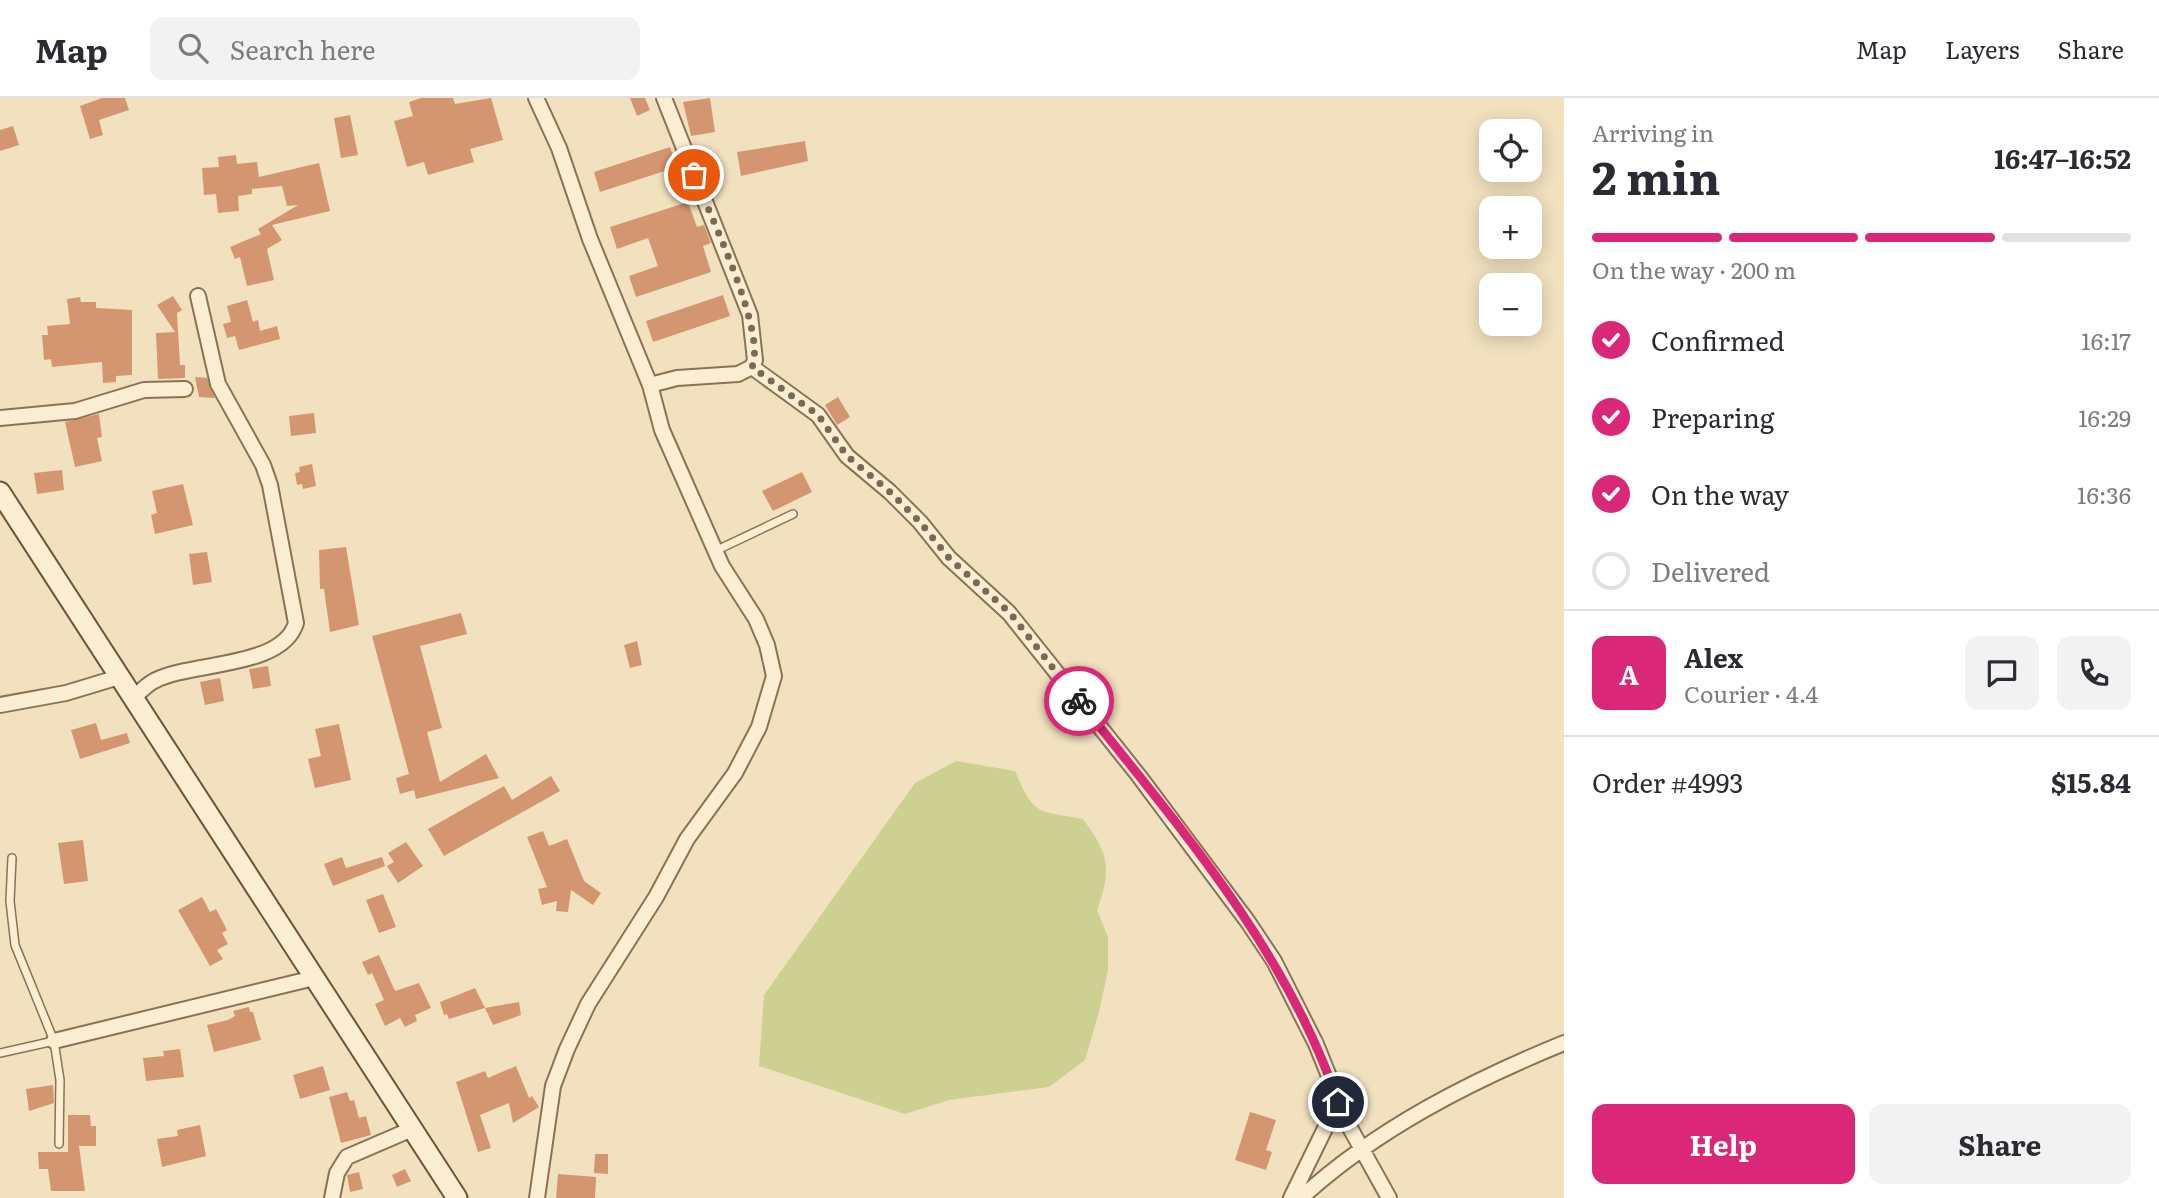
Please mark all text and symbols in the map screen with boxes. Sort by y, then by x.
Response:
search box [150,17,640,80]
text: Map [35,24,108,73]
icon: search [174,29,212,67]
text: Search here [230,29,376,68]
text: Map [1856,31,1907,66]
text: Layers [1945,31,2019,66]
text: Share [2057,31,2124,66]
text: Arriving in [1592,115,1714,149]
map controls [1479,119,1542,336]
button: locate [1479,119,1542,182]
text: 16:47–16:52 [1994,138,2131,177]
text: 2 min [1592,141,1721,209]
pin [664,145,724,205]
icon: bag [675,156,713,194]
button: + [1479,196,1542,259]
text: On the way · 200 m [1592,252,1796,286]
button: − [1479,273,1542,336]
text: Confirmed [1651,320,1785,359]
icon: check [1592,321,1630,359]
text: 16:17 [2081,323,2131,357]
text: Preparing [1651,397,1774,436]
icon: check [1592,398,1630,436]
text: 16:29 [2078,400,2131,434]
text: On the way [1651,474,1789,513]
icon: check [1592,475,1630,513]
text: 16:36 [2077,477,2131,511]
text: Delivered [1651,551,1770,590]
button: chat [1965,636,2039,710]
button: phone [2057,636,2131,710]
text: Alex [1684,637,1743,676]
text: A [1619,654,1639,693]
courier [1044,666,1114,736]
text: Courier · 4.4 [1684,676,1818,710]
icon: bike [1060,682,1098,720]
text: Order #4993 [1592,762,1743,801]
text: $15.84 [2051,762,2131,801]
pin [1308,1072,1368,1132]
icon: home [1319,1083,1357,1121]
button: Help [1592,1104,1855,1184]
button: Share [1869,1104,2131,1184]

